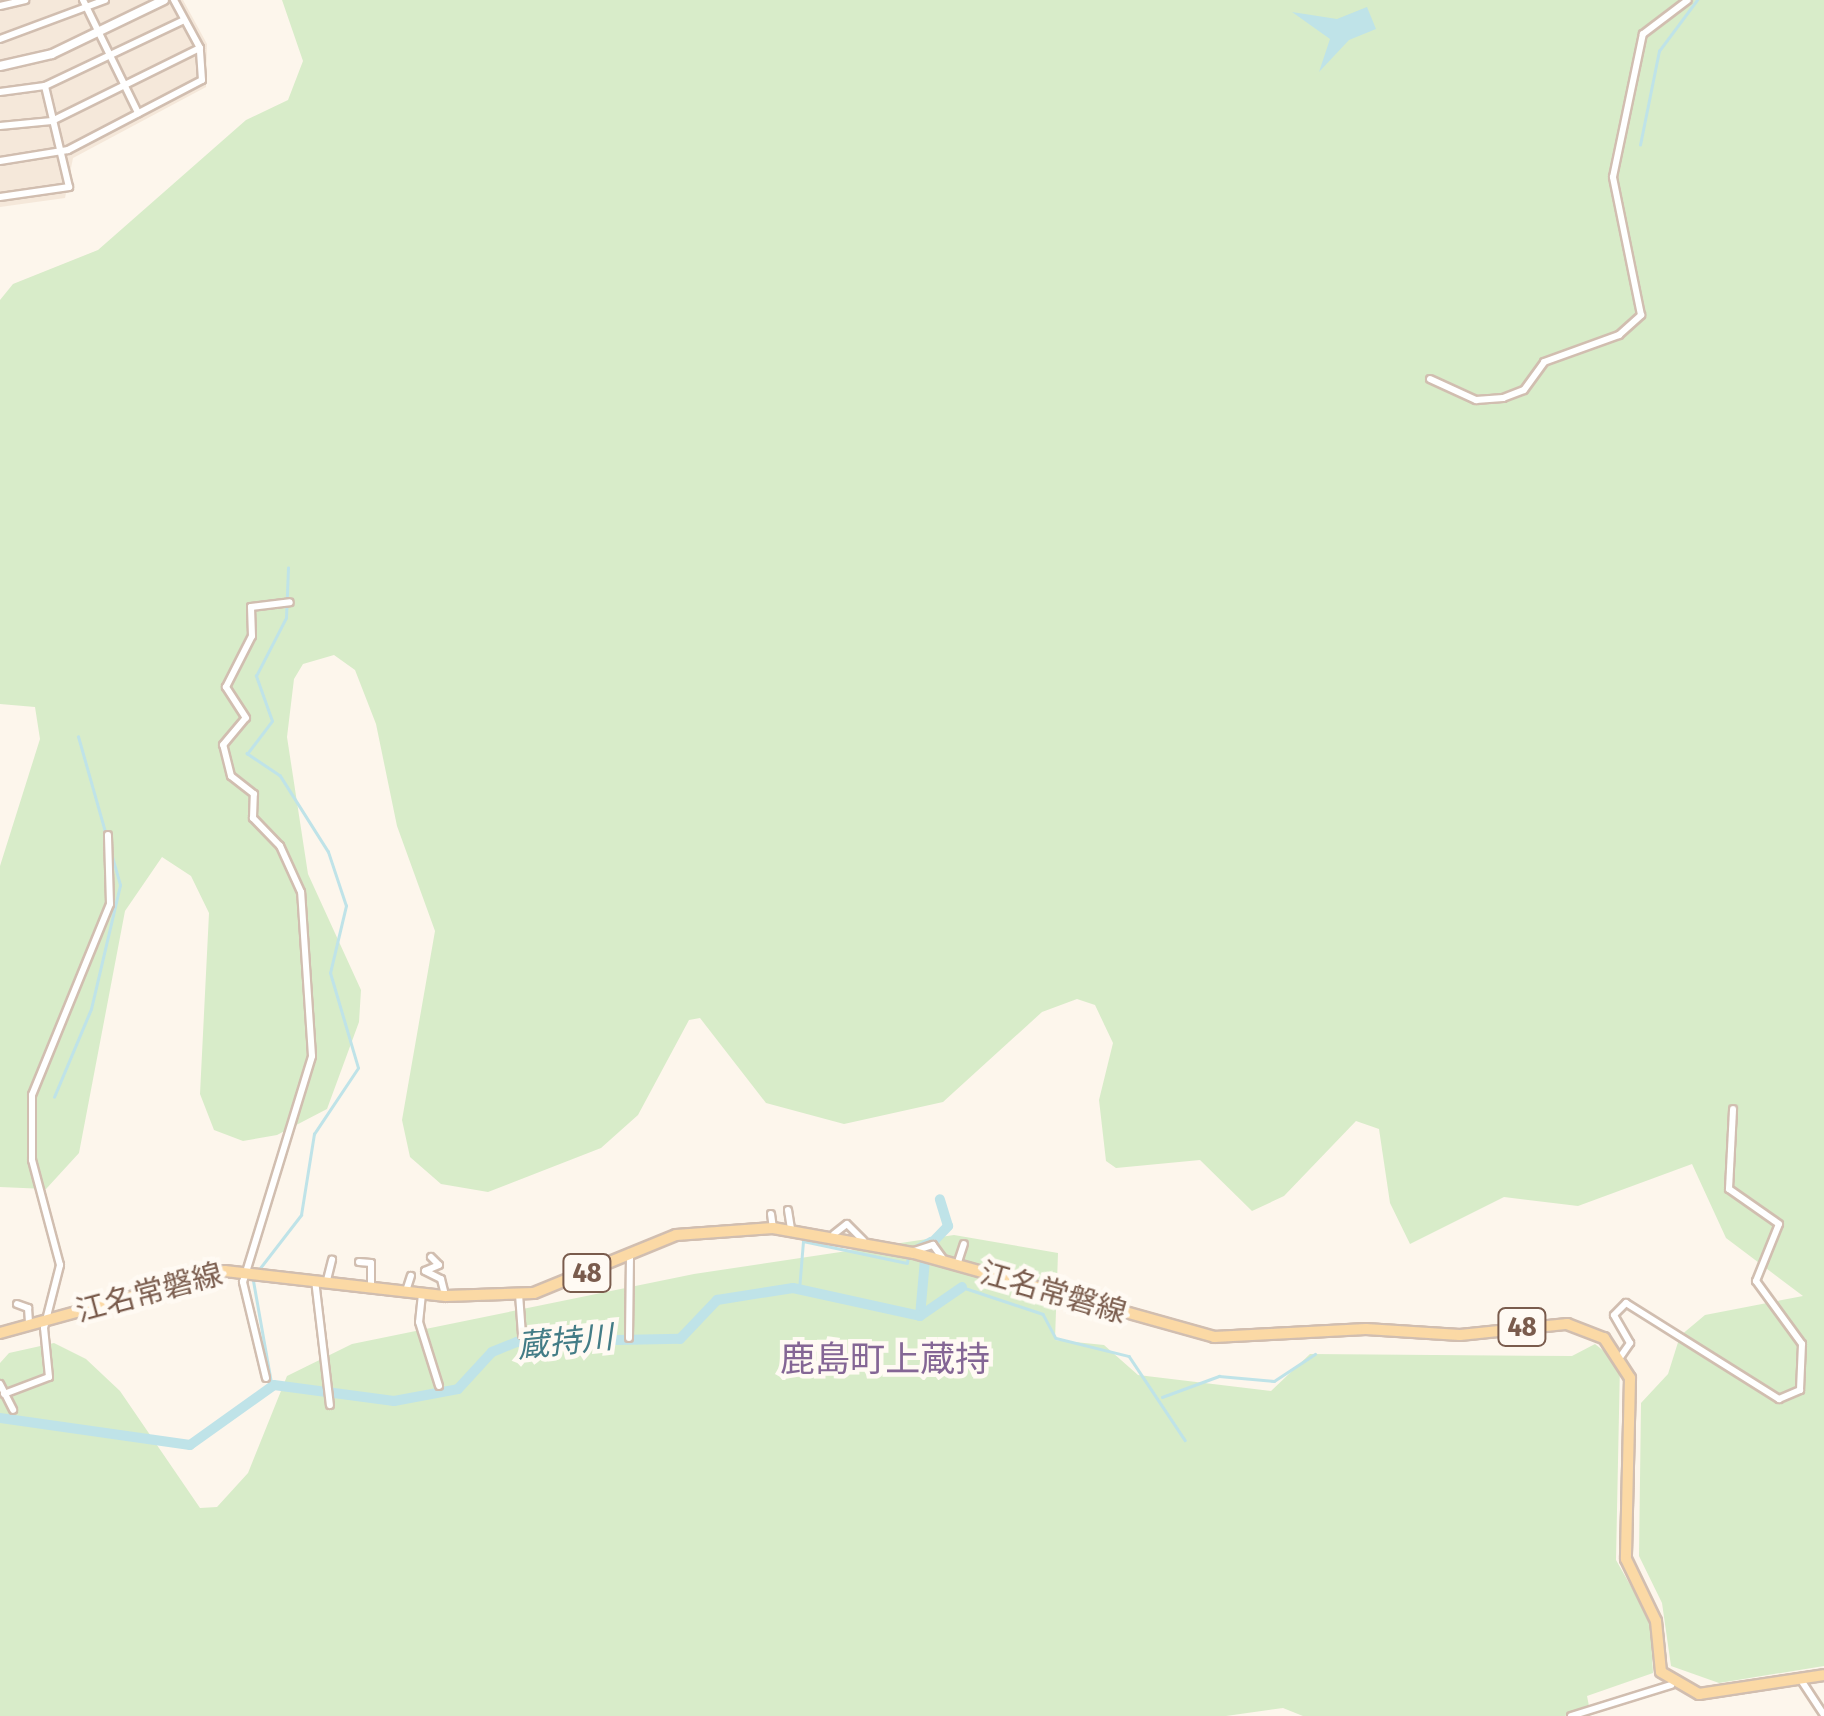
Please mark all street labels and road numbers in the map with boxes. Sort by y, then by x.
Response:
road number: 48 [562,1250,612,1296]
street label: 江名常磐線 [976,1255,1130,1331]
street label: 江名常磐線 [72,1256,226,1330]
road number: 48 [1497,1304,1547,1350]

